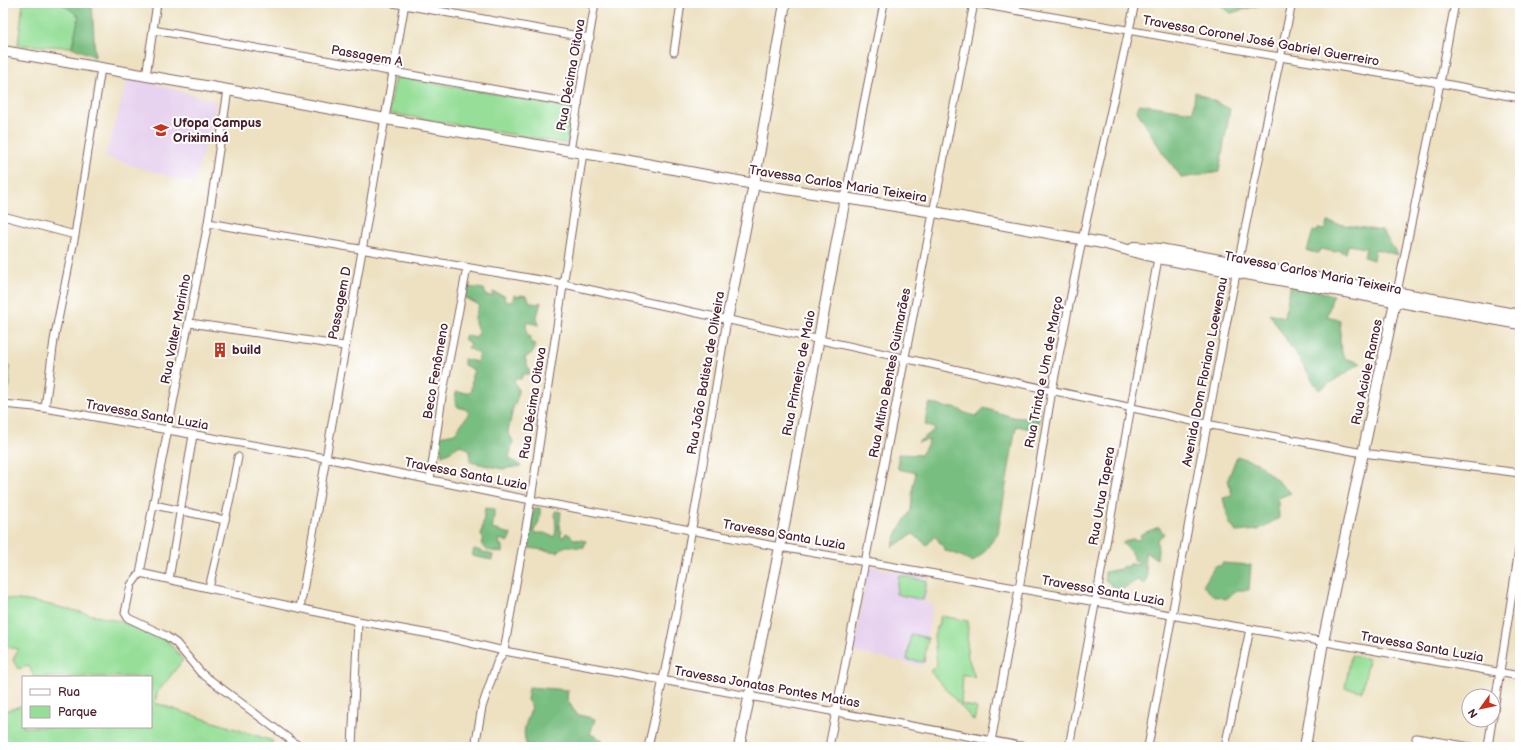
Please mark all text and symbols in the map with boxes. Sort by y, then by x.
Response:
street label: Travessa Coronel José Gabriel Guerreiro [1141,12,1381,70]
street label: Rua Décima Oitava [553,18,589,132]
street label: Passagem A [330,42,404,70]
place label: Ufopa Campus Oriximiná [173,115,262,146]
school or university icon: Ufopa Campus Oriximiná [152,121,170,139]
street label: Travessa Carlos Maria Teixeira [748,162,928,206]
street label: Travessa Carlos Maria Teixeira [1223,248,1403,298]
street label: Passagem D [325,265,355,341]
street label: Rua Valter Marinho [157,273,195,385]
street label: Avenida Dom Floriano Loewenau [1179,276,1231,468]
street label: Rua Altíno Bentes Guimarães [866,286,914,459]
street label: Rua João Batista de Oliveira [684,290,728,456]
street label: Rua Trinta e Um de Março [1021,295,1067,449]
street label: Rua Primeiro de Maio [779,309,819,437]
street label: Rua Aciole Ramos [1348,317,1386,426]
street label: Beco Fenômeno [420,322,452,420]
building icon: build [211,341,229,359]
place label: build [232,342,261,358]
street label: Rua Décima Oitava [516,346,550,460]
street label: Travessa Santa Luzia [84,396,210,434]
street label: Rua Urua Tapera [1085,445,1119,547]
street label: Travessa Santa Luzia [403,454,529,494]
street label: Travessa Santa Luzia [721,516,847,554]
street label: Travessa Santa Luzia [1040,572,1166,610]
street label: Travessa Santa Luzia [1359,628,1485,666]
street label: Travessa Jonatas Pontes Matias [673,663,862,711]
legend [22,676,152,728]
text: Rua [58,685,80,700]
north arrow [1461,688,1501,728]
text: Parque [58,705,97,720]
text: N [1465,706,1481,720]

